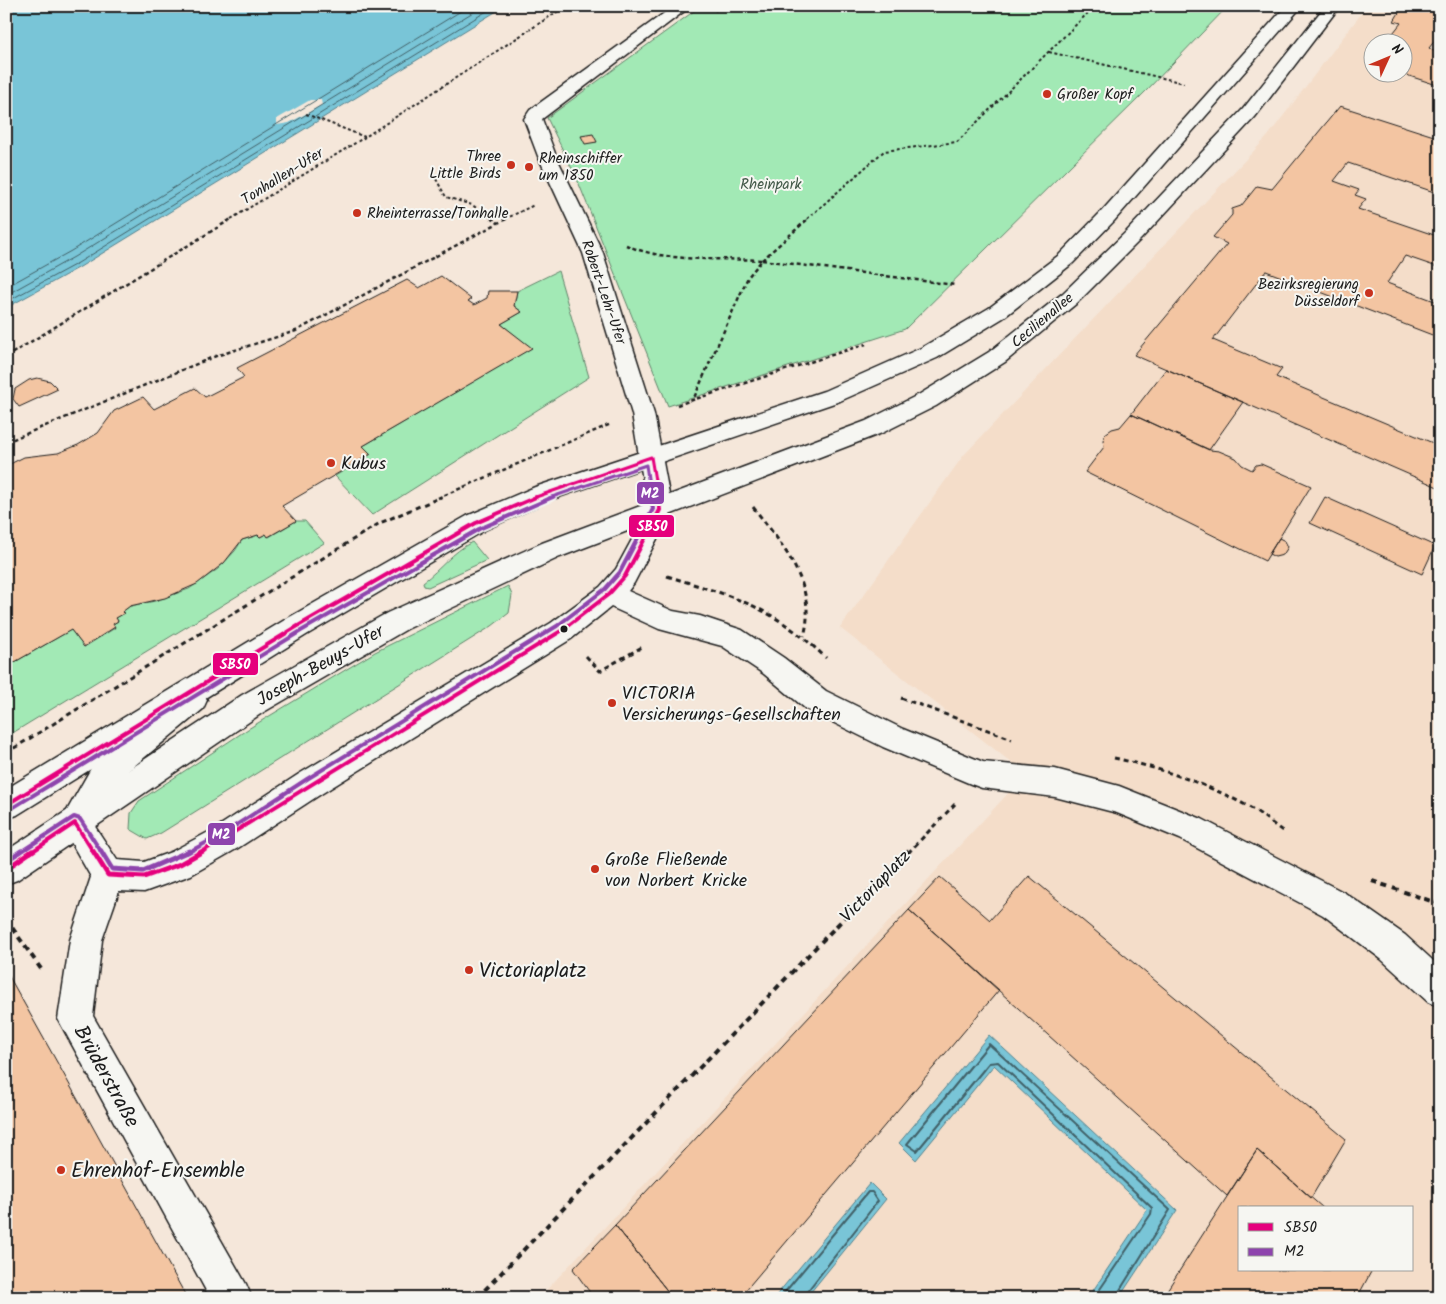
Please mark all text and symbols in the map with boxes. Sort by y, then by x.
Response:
north arrow [1364,32,1414,82]
text: N [1386,39,1408,61]
place label: Großer Kopf [1057,83,1134,107]
marker: Großer Kopf [1041,88,1053,100]
street label: Tonhallen-Ufer [237,141,329,212]
place label: Three Little Birds [429,145,502,186]
place label: Rheinschiffer um 1850 [539,147,623,188]
marker: Three Little Birds [505,159,517,171]
marker: Rheinschiffer um 1850 [523,161,535,173]
park label: Rheinpark [740,173,803,197]
place label: Rheinterrasse/Tonhalle [367,202,509,226]
marker: Rheinterrasse/Tonhalle [351,207,363,219]
street label: Robert-Lehr-Ufer [574,237,632,349]
place label: Bezirksregierung Düsseldorf [1258,273,1360,314]
street label: Cecilienallee [1006,287,1080,354]
marker: Bezirksregierung Düsseldorf [1363,287,1375,299]
place label: Kubus [341,450,386,479]
marker: Kubus [325,457,337,469]
line badge: M2 [636,481,665,505]
text: M2 [641,483,659,505]
line badge: SB50 [628,514,675,538]
text: SB50 [637,516,668,538]
street label: Joseph-Beuys-Ufer [252,617,391,715]
unlabelled marker [559,624,569,634]
line badge: SB50 [212,652,259,676]
text: SB50 [220,654,251,676]
place label: VICTORIA Versicherungs-Gesellschaften [622,680,841,730]
marker: VICTORIA Versicherungs-Gesellschaften [606,697,618,709]
line badge: M2 [207,822,236,846]
text: M2 [212,824,230,846]
street label: Victoriaplatz [834,844,919,930]
place label: Große Fließende von Norbert Kricke [605,846,747,896]
marker: Große Fließende von Norbert Kricke [589,863,601,875]
place label: Victoriaplatz [479,955,586,988]
marker: Victoriaplatz [463,964,475,976]
street label: Brüderstraße [64,1019,148,1135]
place label: Ehrenhof-Ensemble [71,1155,245,1188]
marker: Ehrenhof-Ensemble [55,1164,67,1176]
legend [1238,1206,1414,1272]
text: SB50 [1284,1216,1318,1240]
text: M2 [1284,1240,1305,1264]

